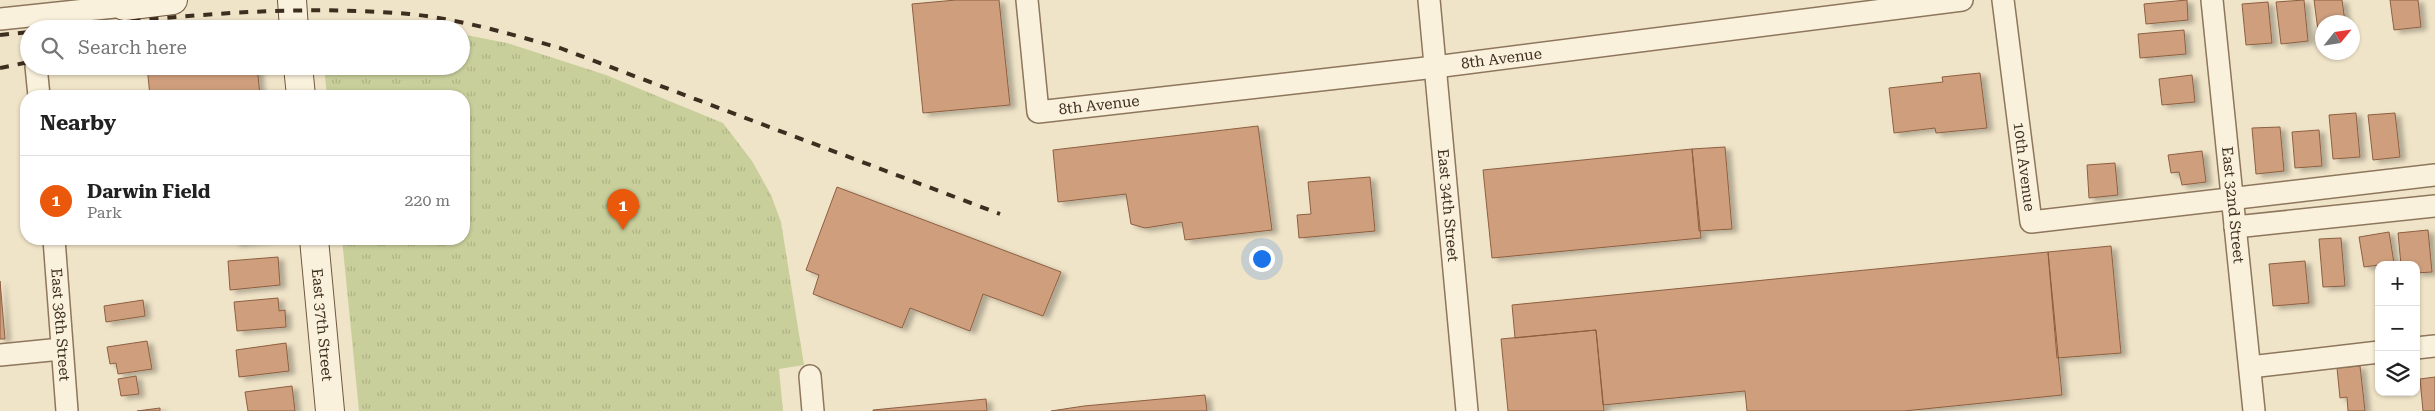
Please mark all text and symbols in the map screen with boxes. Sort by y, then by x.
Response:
north arrow [2315,15,2360,60]
search box [20,20,470,75]
icon: search [38,34,66,62]
text: Search here [78,36,187,59]
street label: 8th Avenue [1460,45,1543,73]
street label: 8th Avenue [1058,92,1141,119]
text: Nearby [40,111,116,135]
street label: 10th Avenue [2009,121,2039,212]
street label: East 32nd Street [2218,146,2248,265]
street label: East 34th Street [1434,148,1462,263]
text: Darwin Field [87,180,210,203]
pin: 1 [607,189,639,230]
text: 1 [52,191,60,210]
text: 220 m [404,191,450,210]
text: Park [87,203,122,222]
your location [1249,246,1275,272]
map controls [2375,261,2420,396]
button: + [2375,261,2420,306]
street label: East 37th Street [308,267,336,382]
street label: East 38th Street [47,268,74,382]
button: − [2375,306,2420,351]
button: layers [2375,351,2420,396]

